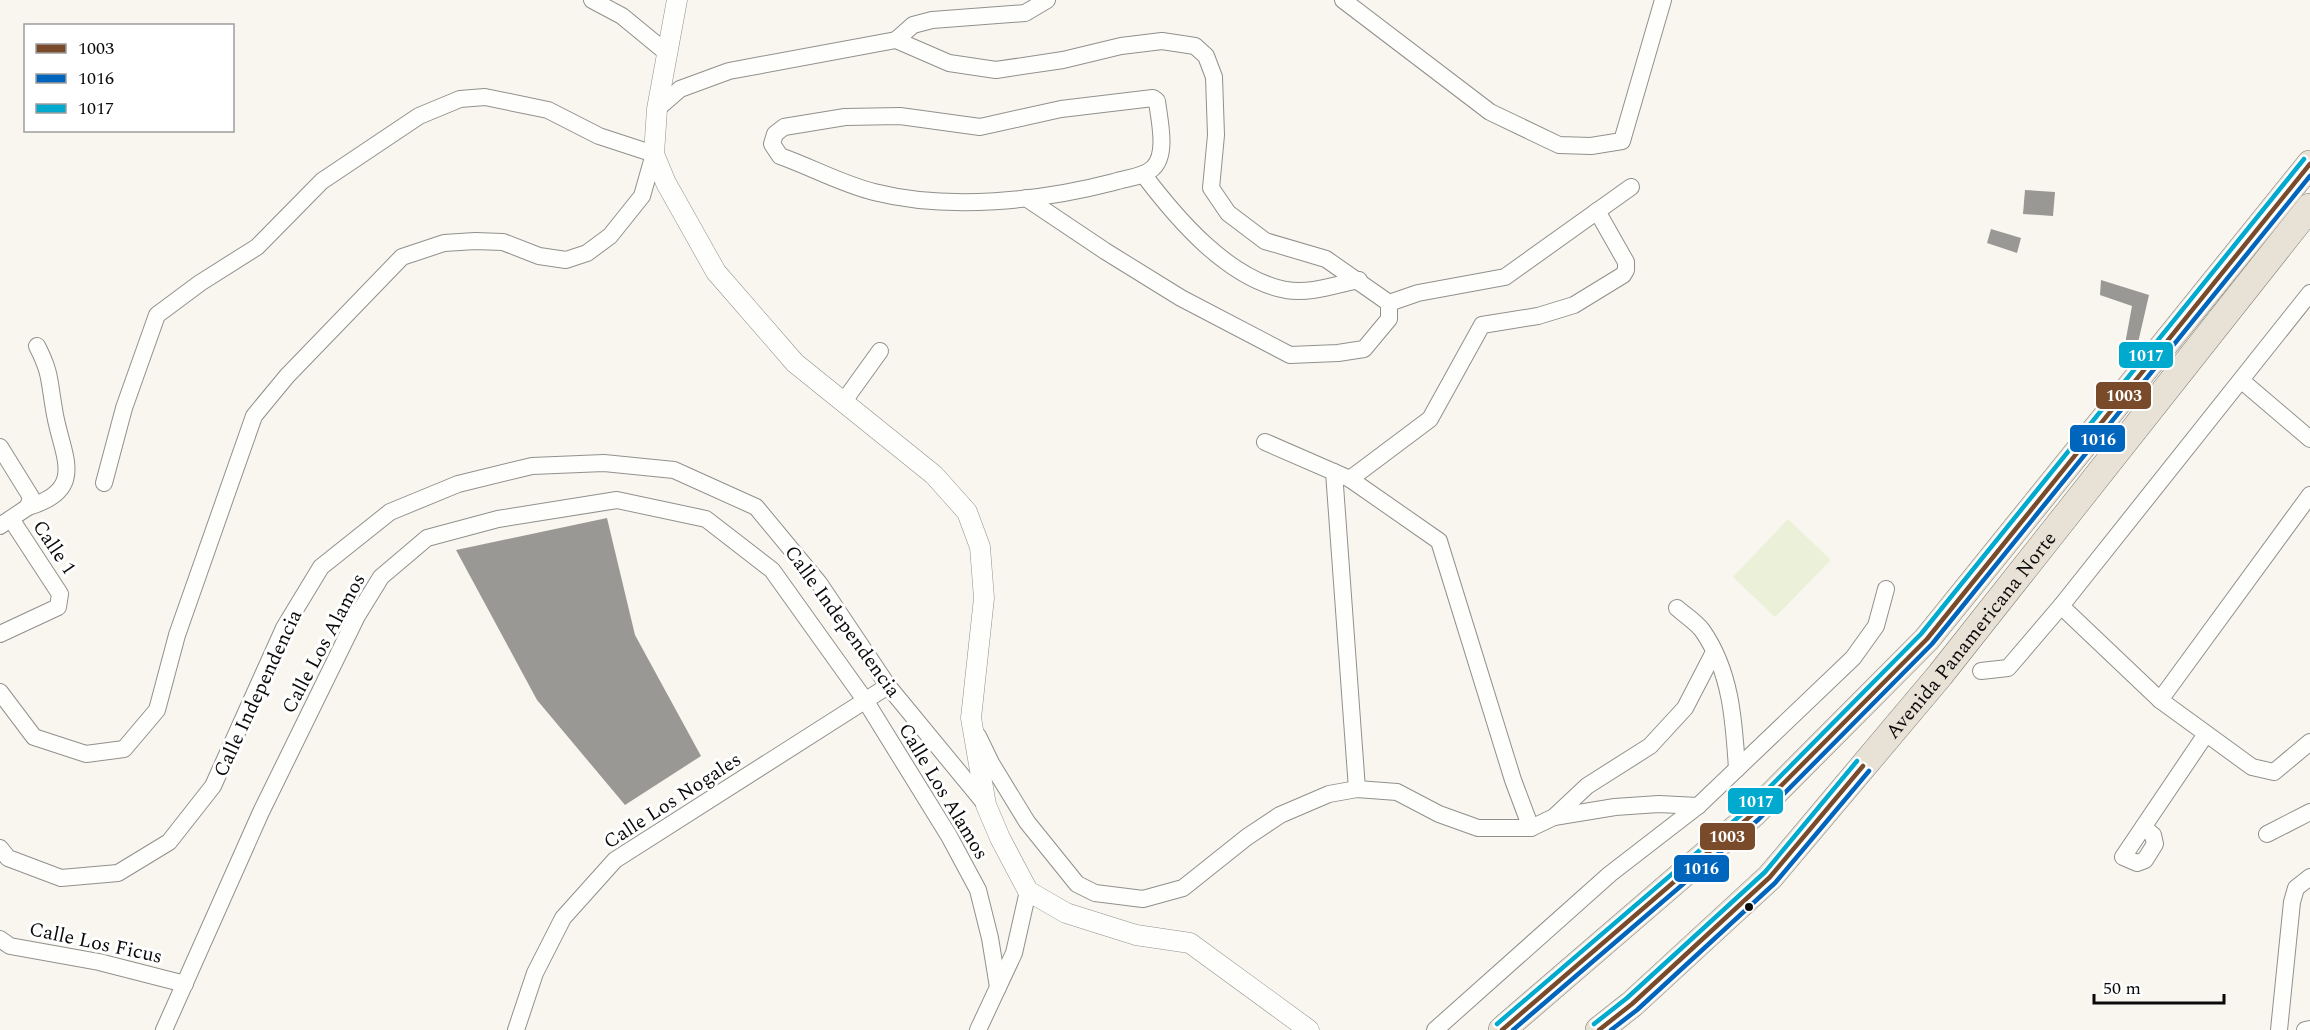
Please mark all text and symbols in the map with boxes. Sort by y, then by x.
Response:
legend [24,24,234,132]
text: 1003 [78,35,114,62]
text: 1016 [78,65,114,92]
text: 1017 [78,95,114,122]
line badge: 1017 [2118,341,2174,369]
text: 1017 [2128,344,2164,368]
line badge: 1003 [2095,381,2152,410]
text: 1003 [2106,384,2142,408]
line badge: 1016 [2069,424,2126,453]
text: 1016 [2080,428,2116,452]
street label: Calle 1 [25,514,84,581]
street label: Avenida Panamericana Norte [1878,525,2064,746]
street label: Calle Independencia [777,539,908,704]
street label: Calle Los Alamos [274,568,373,719]
street label: Calle Independencia [206,604,310,782]
street label: Calle Los Alamos [890,717,996,866]
street label: Calle Los Nogales [598,745,747,857]
line badge: 1017 [1727,787,1784,815]
text: 1017 [1738,790,1774,814]
line badge: 1003 [1699,822,1756,851]
text: 1003 [1709,825,1745,849]
line badge: 1016 [1673,854,1730,883]
text: 1016 [1683,857,1719,881]
unlabelled marker [1743,901,1755,913]
street label: Calle Los Ficus [26,914,165,972]
scale bar [2094,967,2224,1005]
text: 50 m [2103,975,2141,1002]

